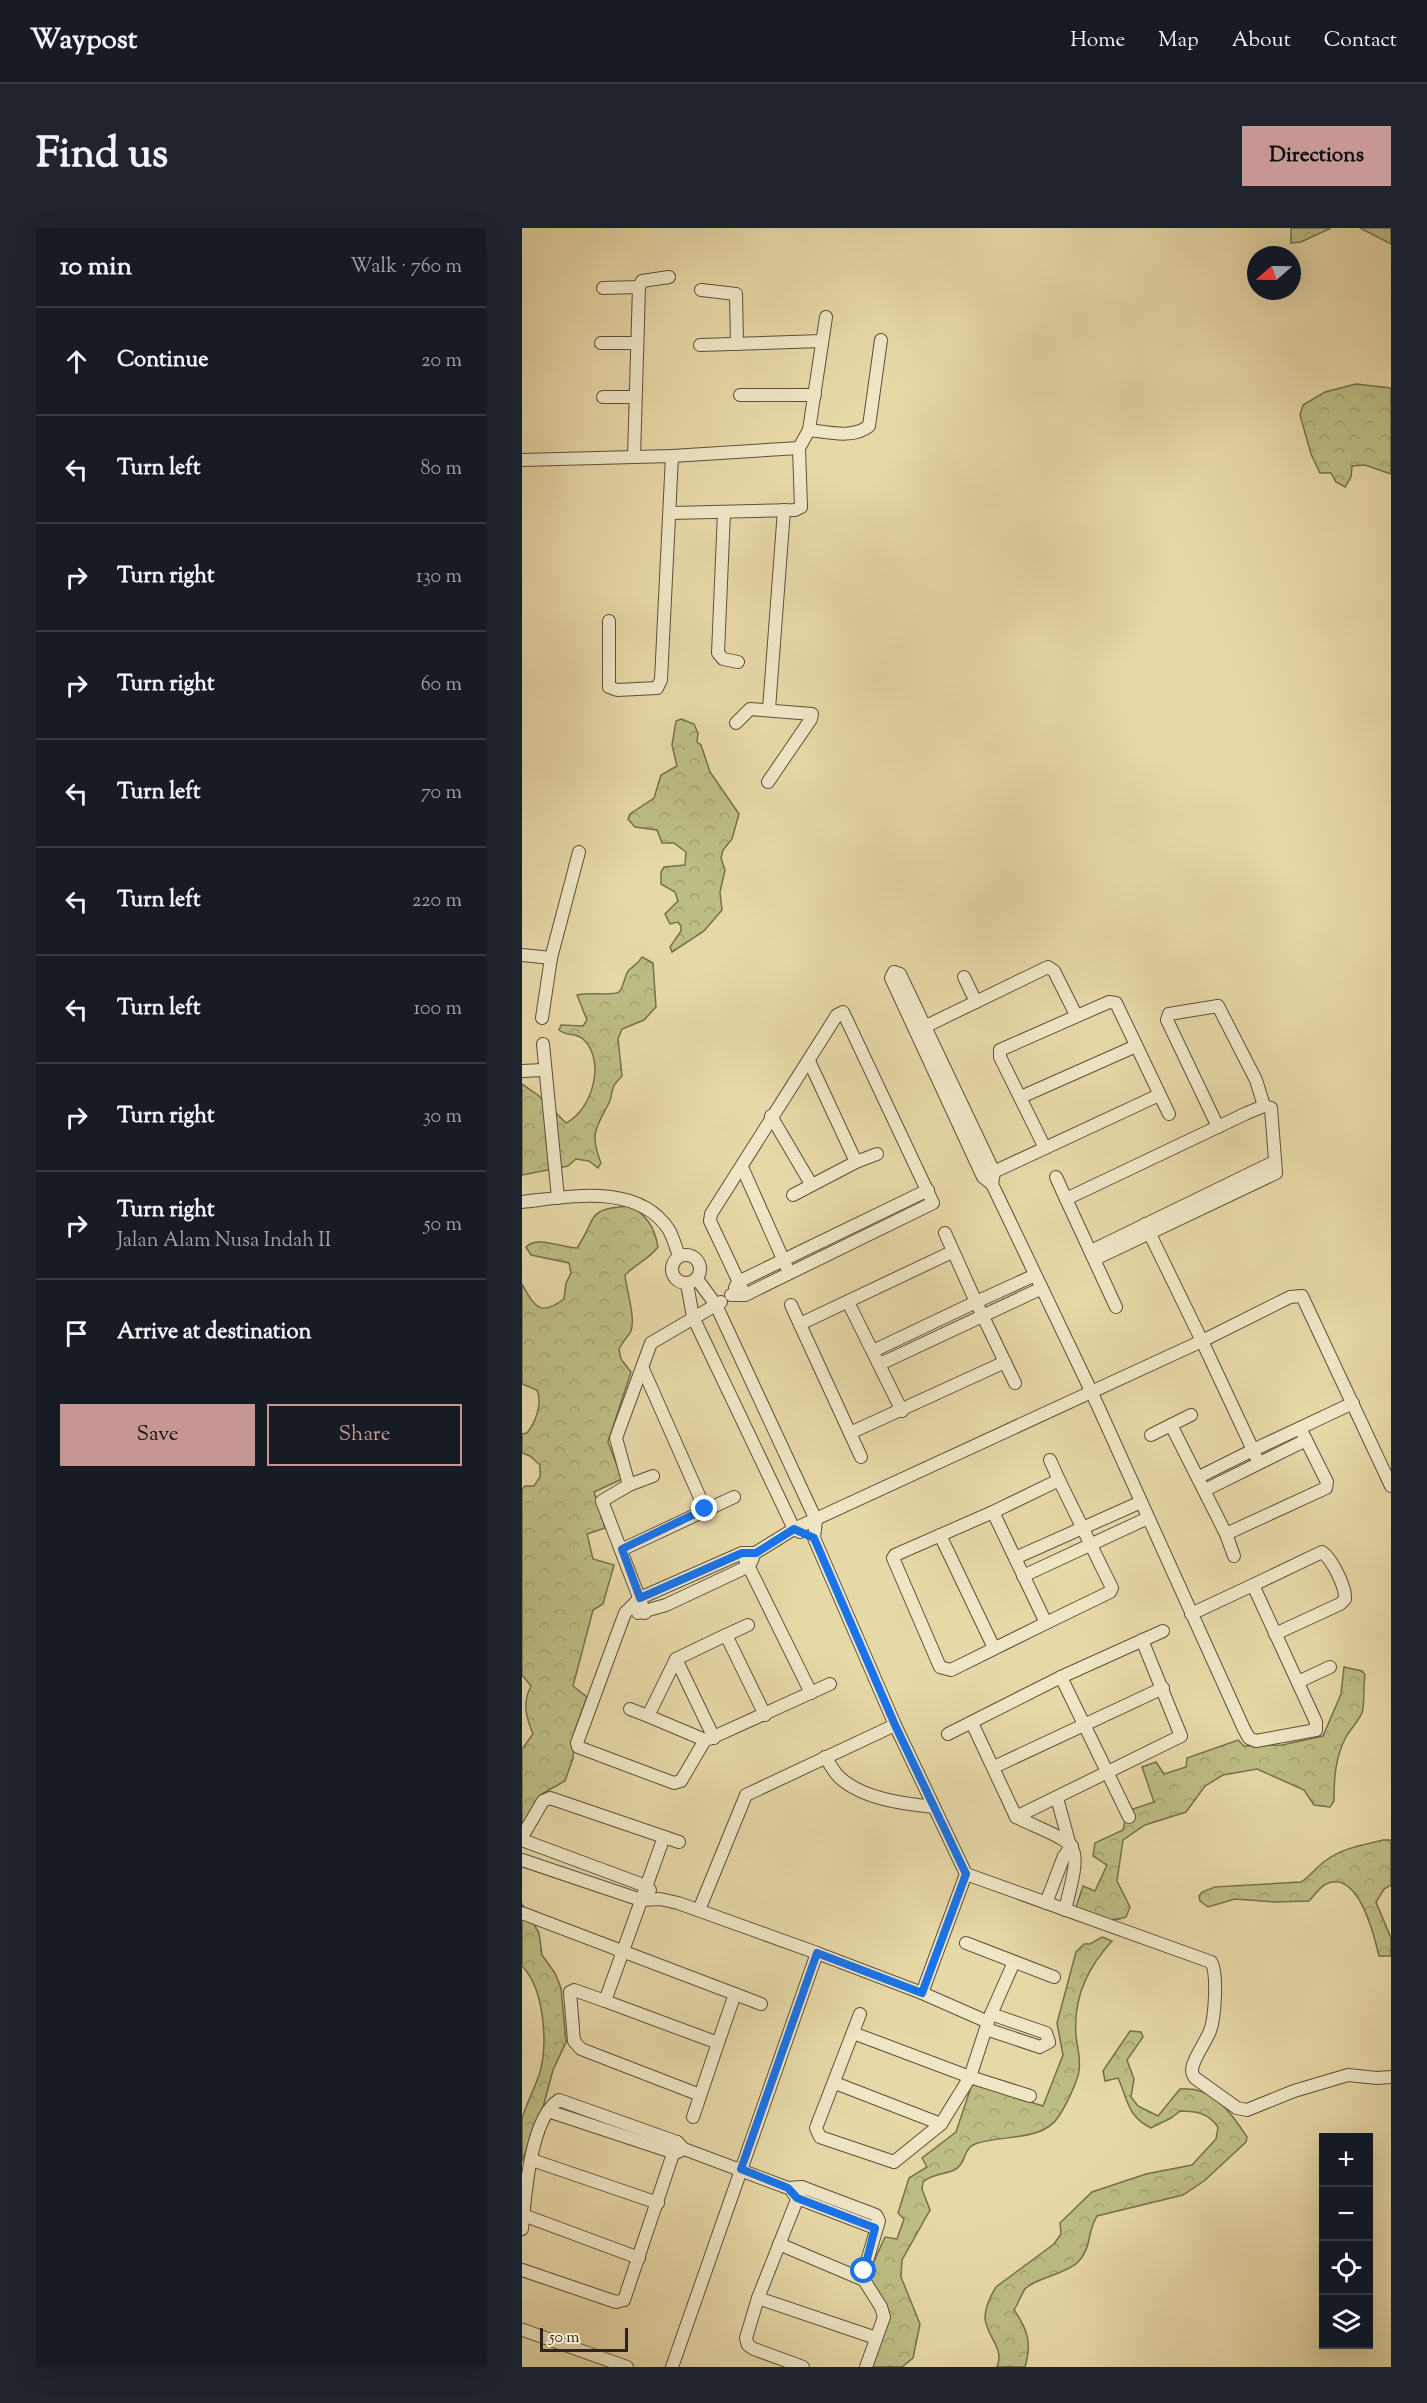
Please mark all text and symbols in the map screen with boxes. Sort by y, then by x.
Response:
text: Waypost [30,21,137,61]
text: Home [1070,26,1125,56]
text: Map [1158,26,1199,56]
text: About [1232,26,1291,56]
text: Contact [1324,26,1397,56]
text: Find us [36,126,168,186]
button: Directions [1242,126,1391,186]
north arrow [1247,246,1301,300]
text: 10 min [60,249,132,286]
text: Walk · 760 m [350,253,462,282]
icon: ahead [60,345,93,378]
text: Continue [117,345,208,377]
text: 20 m [421,347,462,376]
icon: left [60,453,93,486]
text: Turn left [117,453,200,485]
text: 80 m [421,455,462,484]
icon: right [60,561,93,594]
text: Turn right [117,561,214,593]
text: 130 m [416,563,462,592]
icon: right [60,669,93,702]
text: Turn right [117,669,214,701]
text: 60 m [421,671,462,700]
icon: left [60,777,93,810]
text: Turn left [117,777,200,809]
text: 70 m [421,779,462,808]
icon: left [60,885,93,918]
text: Turn left [117,885,200,917]
text: 220 m [412,887,462,916]
icon: left [60,993,93,1026]
text: Turn left [117,993,200,1025]
text: 100 m [413,995,462,1024]
icon: right [60,1101,93,1134]
text: Turn right [117,1101,214,1133]
text: 30 m [423,1103,462,1132]
text: Turn right [117,1195,214,1227]
icon: right [60,1209,93,1242]
text: 50 m [424,1211,462,1240]
text: Jalan Alam Nusa Indah II [117,1227,331,1256]
icon: arrive [60,1317,93,1350]
text: Arrive at destination [117,1317,312,1349]
button: Save [60,1404,255,1466]
button: Share [267,1404,462,1466]
route end [691,1495,717,1521]
map controls [1319,2133,1373,2349]
button: + [1319,2133,1373,2187]
button: − [1319,2187,1373,2241]
button: locate [1319,2241,1373,2295]
route start [850,2257,876,2283]
button: layers [1319,2295,1373,2349]
scale bar [540,2325,628,2352]
text: 50 m [549,2327,580,2350]

